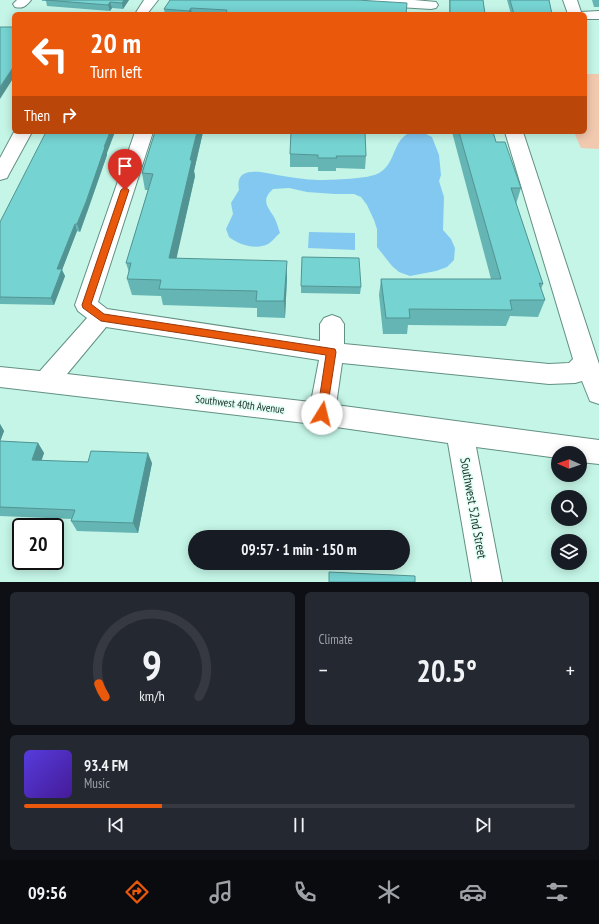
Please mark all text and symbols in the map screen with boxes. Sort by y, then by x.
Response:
text: 20 m [90,24,141,61]
icon: left [24,28,76,80]
text: Turn left [90,60,142,83]
icon: right [58,104,80,126]
text: Then [24,106,50,125]
pin [108,149,142,190]
icon: arrive [114,155,136,177]
street label: Southwest 40th Avenue [195,392,286,416]
position arrow [301,393,343,435]
north arrow [551,446,587,482]
map controls [551,446,587,570]
street label: Southwest 52nd Street [456,456,491,560]
button: search [551,490,587,526]
speed limit sign: 20 [12,518,64,570]
button: layers [551,534,587,570]
text: 09:57 · 1 min · 150 m [241,540,357,559]
text: Climate [319,631,353,648]
text: 9 [142,637,162,690]
text: 20.5° [417,651,477,690]
text: − [319,656,328,684]
text: + [566,656,575,684]
text: km/h [140,685,165,704]
text: 93.4 FM [84,756,128,775]
text: Music [84,775,110,792]
icon: previous [105,814,127,836]
icon: pause [288,814,310,836]
icon: next [472,814,494,836]
icon: directions [123,878,151,906]
icon: music [207,878,235,906]
icon: phone [291,878,319,906]
icon: climate [375,878,403,906]
icon: car [459,878,487,906]
icon: filters [543,878,571,906]
text: 09:56 [28,881,67,904]

